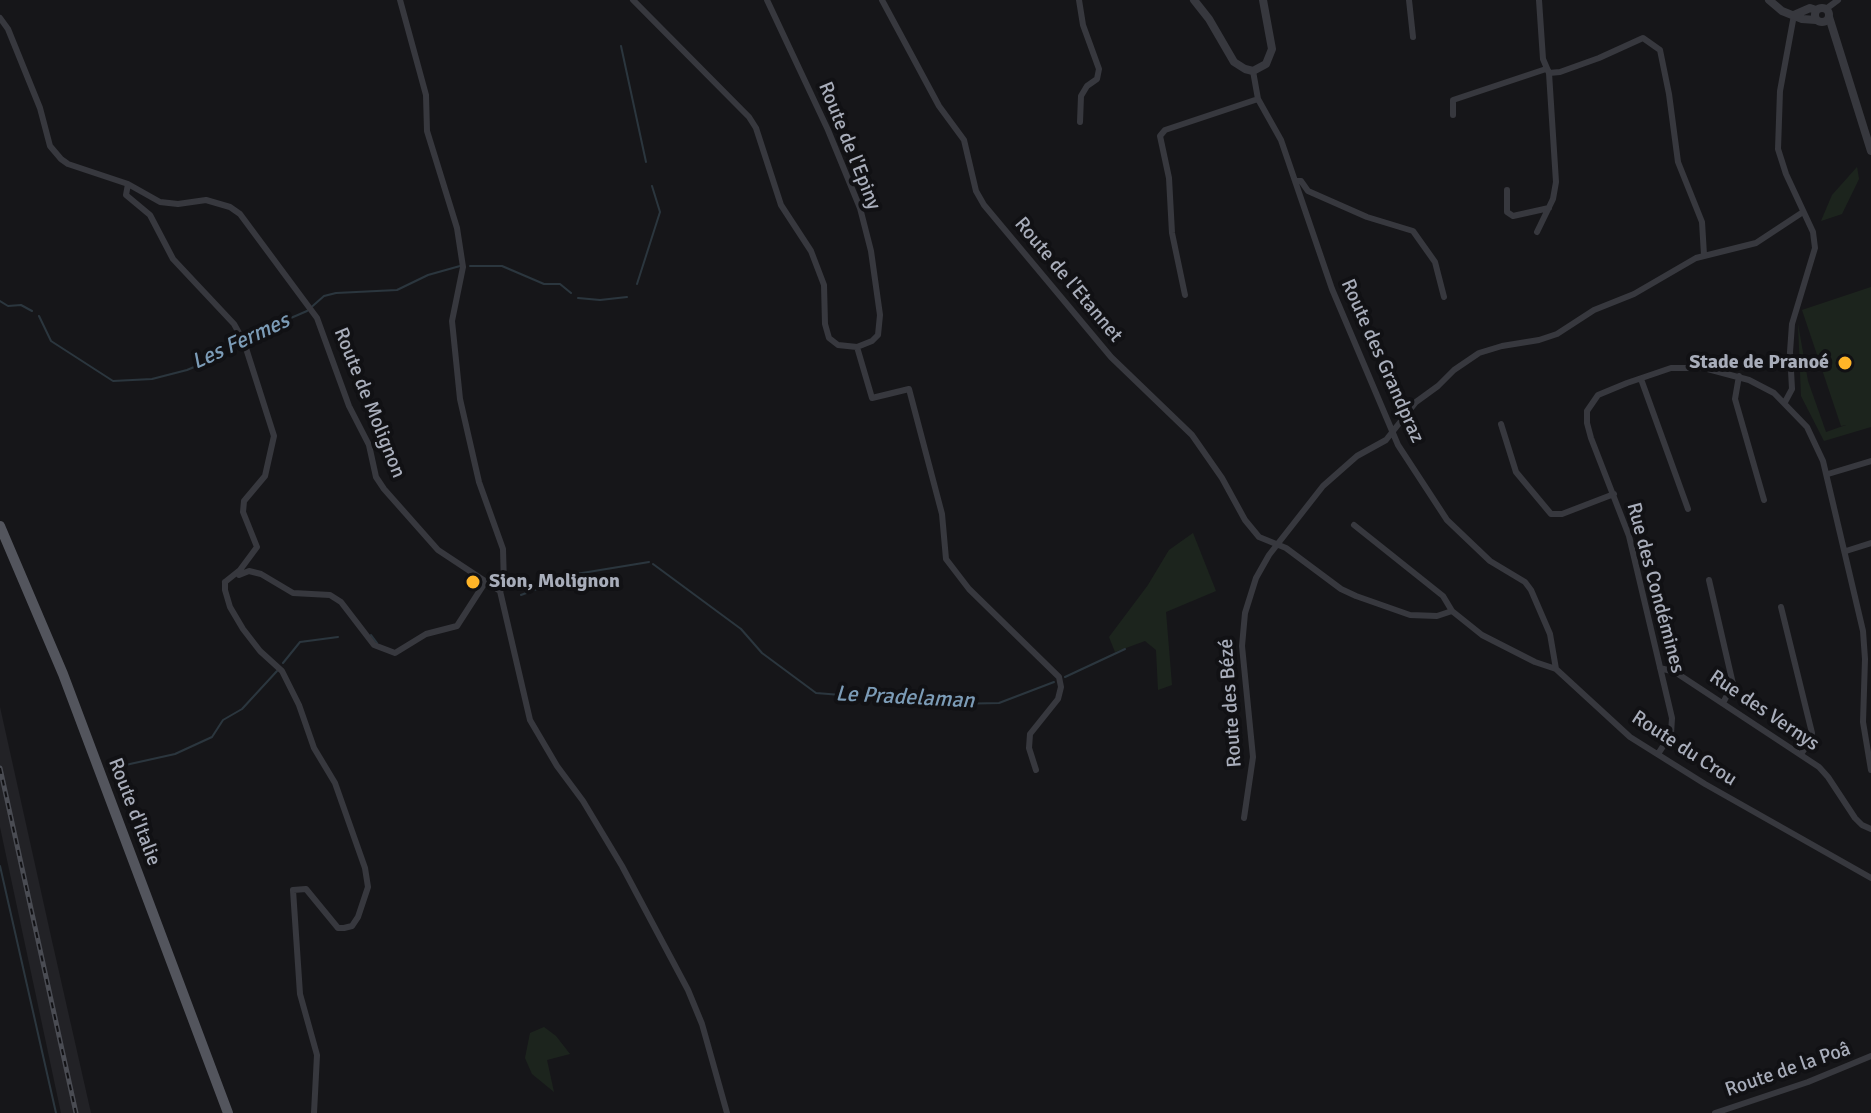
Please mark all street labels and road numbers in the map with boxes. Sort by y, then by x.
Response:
street label: Route de l'Epiny [812,78,886,214]
street label: Route de l'Etannet [1009,213,1127,347]
street label: Route des Grandpraz [1335,275,1429,447]
street label: Route de Molignon [328,324,410,482]
street label: Rue des Condémines [1621,500,1689,676]
street label: Route des Bézé [1215,638,1247,768]
street label: Rue des Vernys [1705,665,1823,757]
street label: Route du Crou [1627,706,1741,792]
street label: Route d'Italie [103,755,165,869]
street label: Route de la Poâ [1722,1037,1854,1103]

